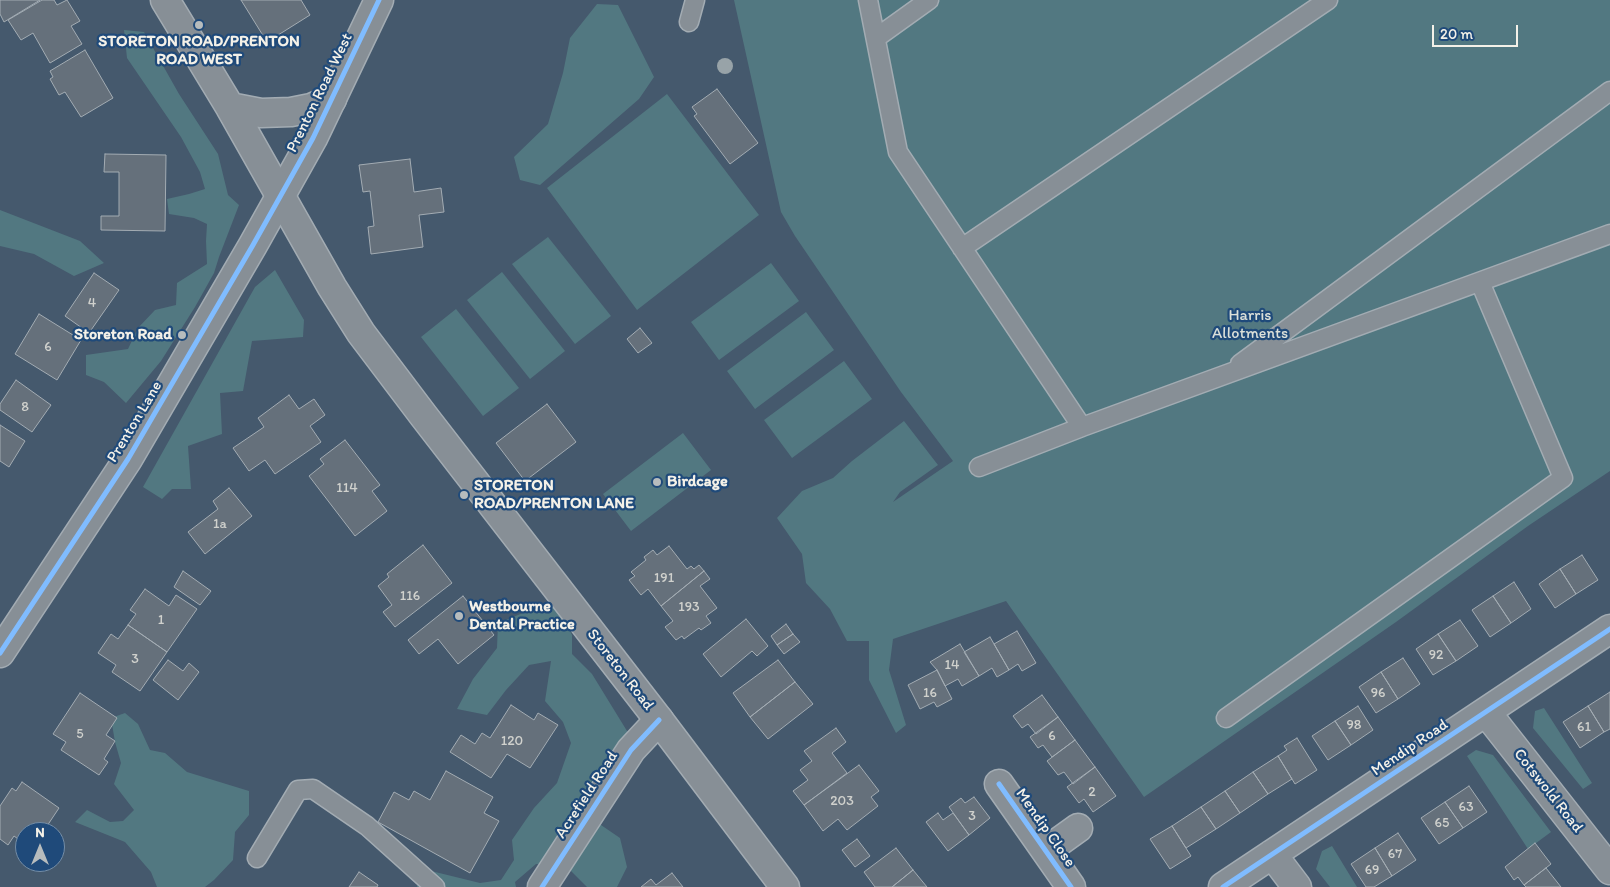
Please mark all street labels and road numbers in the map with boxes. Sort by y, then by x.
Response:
street label: Prenton Road West [283,30,357,156]
street label: Prenton Lane [103,378,167,466]
street label: Storeton Road [582,625,658,715]
street label: Mendip Road [1368,715,1452,781]
street label: Cotswold Road [1509,745,1587,837]
street label: Acrefield Road [552,748,622,842]
street label: Mendip Close [1011,785,1079,871]

